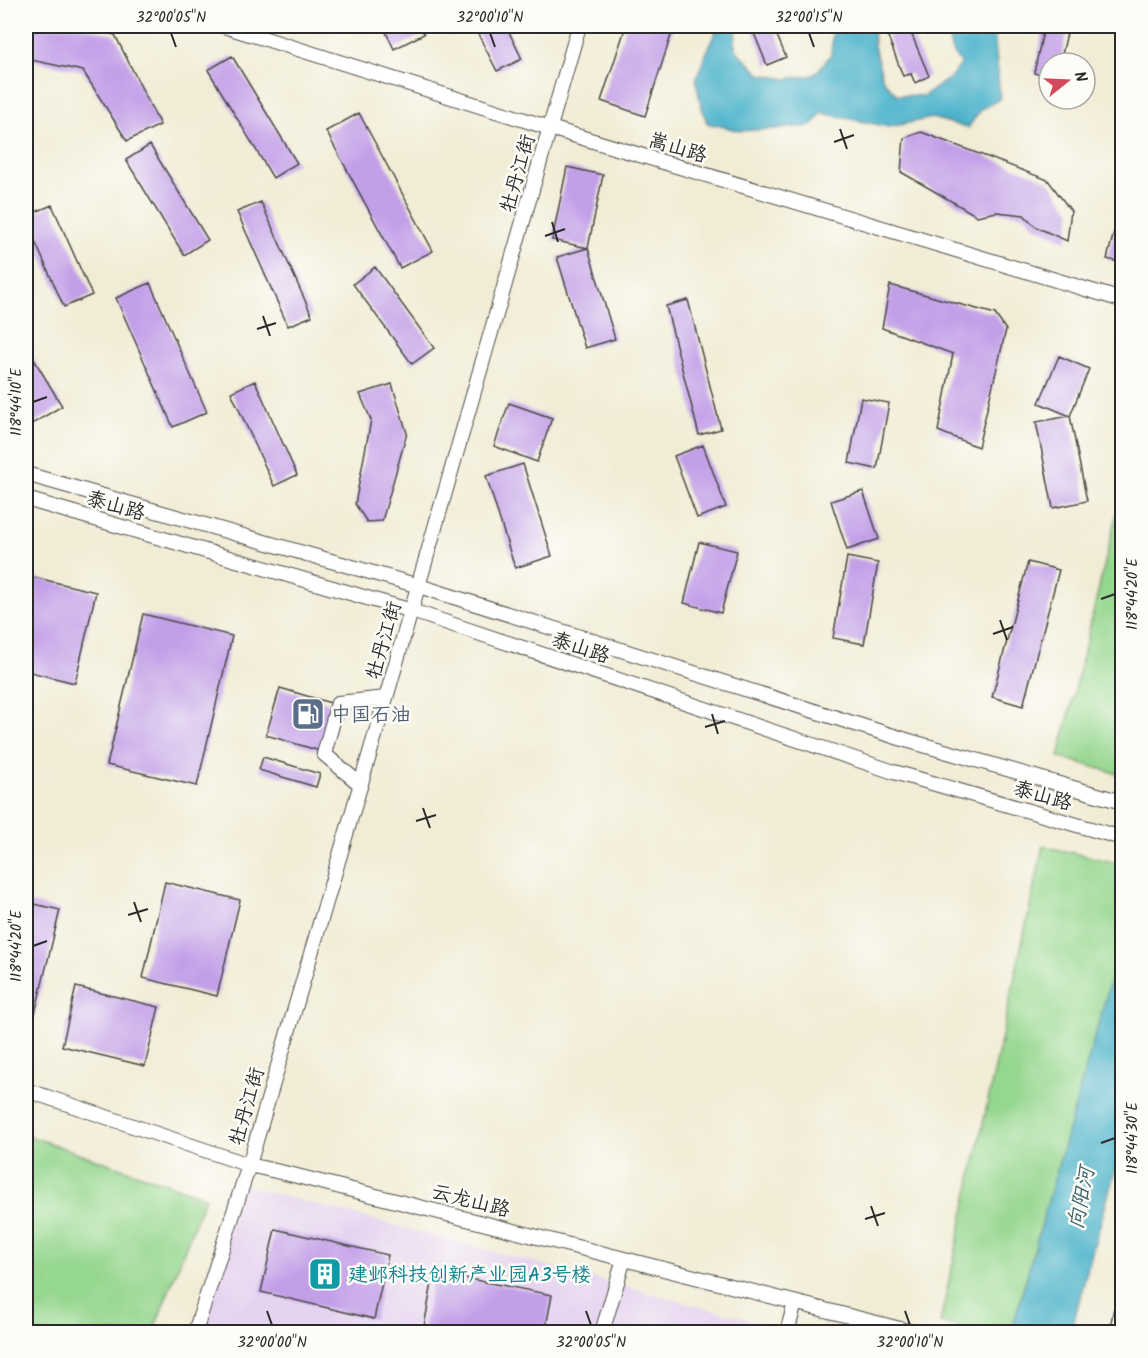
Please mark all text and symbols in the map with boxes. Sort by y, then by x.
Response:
text: 32°00'05"N [136,6,206,30]
text: 32°00'10"N [457,6,523,30]
text: 32°00'15"N [775,6,843,30]
north arrow [1037,51,1097,111]
text: N [1066,68,1093,85]
street label: 嵩山路 [644,125,712,173]
street label: 牡丹江街 [493,131,545,216]
text: 118°44'10"E [5,367,29,436]
street label: 泰山路 [82,483,150,531]
text: 118°44'20"E [1121,557,1145,630]
street label: 牡丹江街 [359,598,411,683]
street label: 泰山路 [547,624,615,674]
fuel station icon: 中国石油 [290,696,326,732]
place label: 中国石油 [331,700,411,732]
street label: 泰山路 [1009,773,1077,821]
text: 118°44'20"E [5,909,29,982]
street label: 牡丹江街 [222,1064,274,1149]
text: 118°44'30"E [1121,1101,1145,1174]
water label: 向阳河 [1060,1161,1105,1232]
street label: 云龙山路 [428,1177,514,1227]
building icon: 建邺科技创新产业园A3号楼 [307,1256,343,1292]
place label: 建邺科技创新产业园A3号楼 [348,1260,592,1292]
text: 32°00'00"N [237,1331,307,1355]
text: 32°00'05"N [556,1331,626,1355]
text: 32°00'10"N [877,1331,943,1355]

